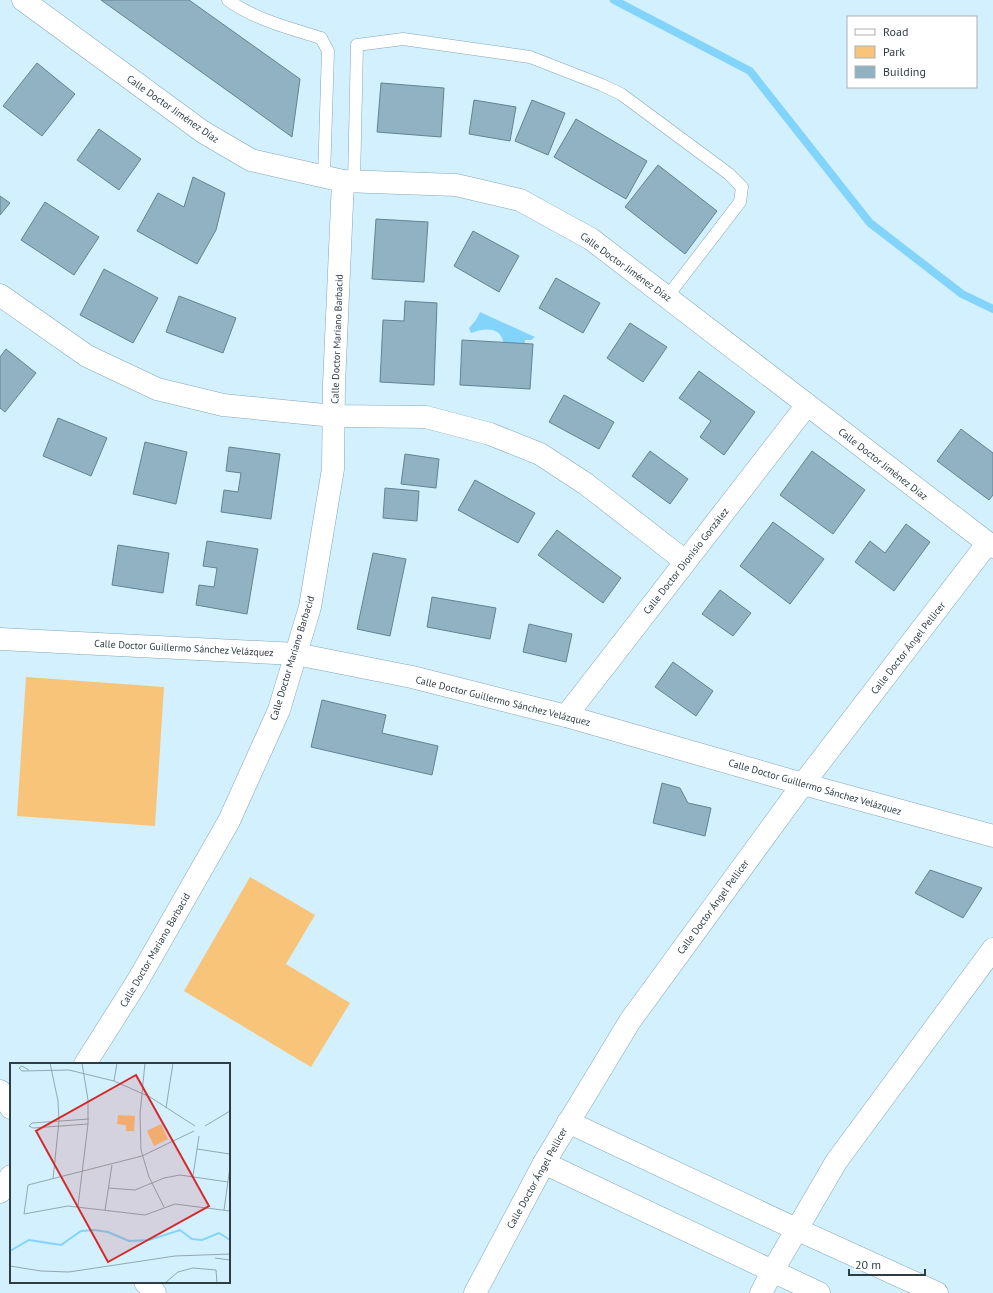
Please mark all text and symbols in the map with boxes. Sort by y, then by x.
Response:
legend [847,16,977,88]
text: Road [883,24,908,39]
text: Park [883,44,905,59]
text: Building [883,64,926,79]
street label: Calle Doctor Jiménez Díaz [124,72,222,146]
street label: Calle Doctor Jiménez Díaz [578,229,674,305]
street label: Calle Doctor Mariano Barbacid [328,274,346,404]
street label: Calle Doctor Jiménez Díaz [836,425,930,503]
street label: Calle Doctor Dionisio González [640,505,732,617]
street label: Calle Doctor Mariano Barbacid [267,594,317,722]
street label: Calle Doctor Ángel Pellicer [868,599,949,697]
street label: Calle Doctor Guillermo Sánchez Velázquez [94,637,274,659]
street label: Calle Doctor Guillermo Sánchez Velázquez [414,673,592,729]
street label: Calle Doctor Guillermo Sánchez Velázquez [727,756,903,818]
street label: Calle Doctor Ángel Pellicer [674,857,752,957]
street label: Calle Doctor Mariano Barbacid [117,891,193,1009]
inset map [10,1063,230,1283]
street label: Calle Doctor Ángel Pellicer [504,1125,571,1231]
scale bar [849,1251,925,1277]
text: 20 m [855,1257,881,1272]

